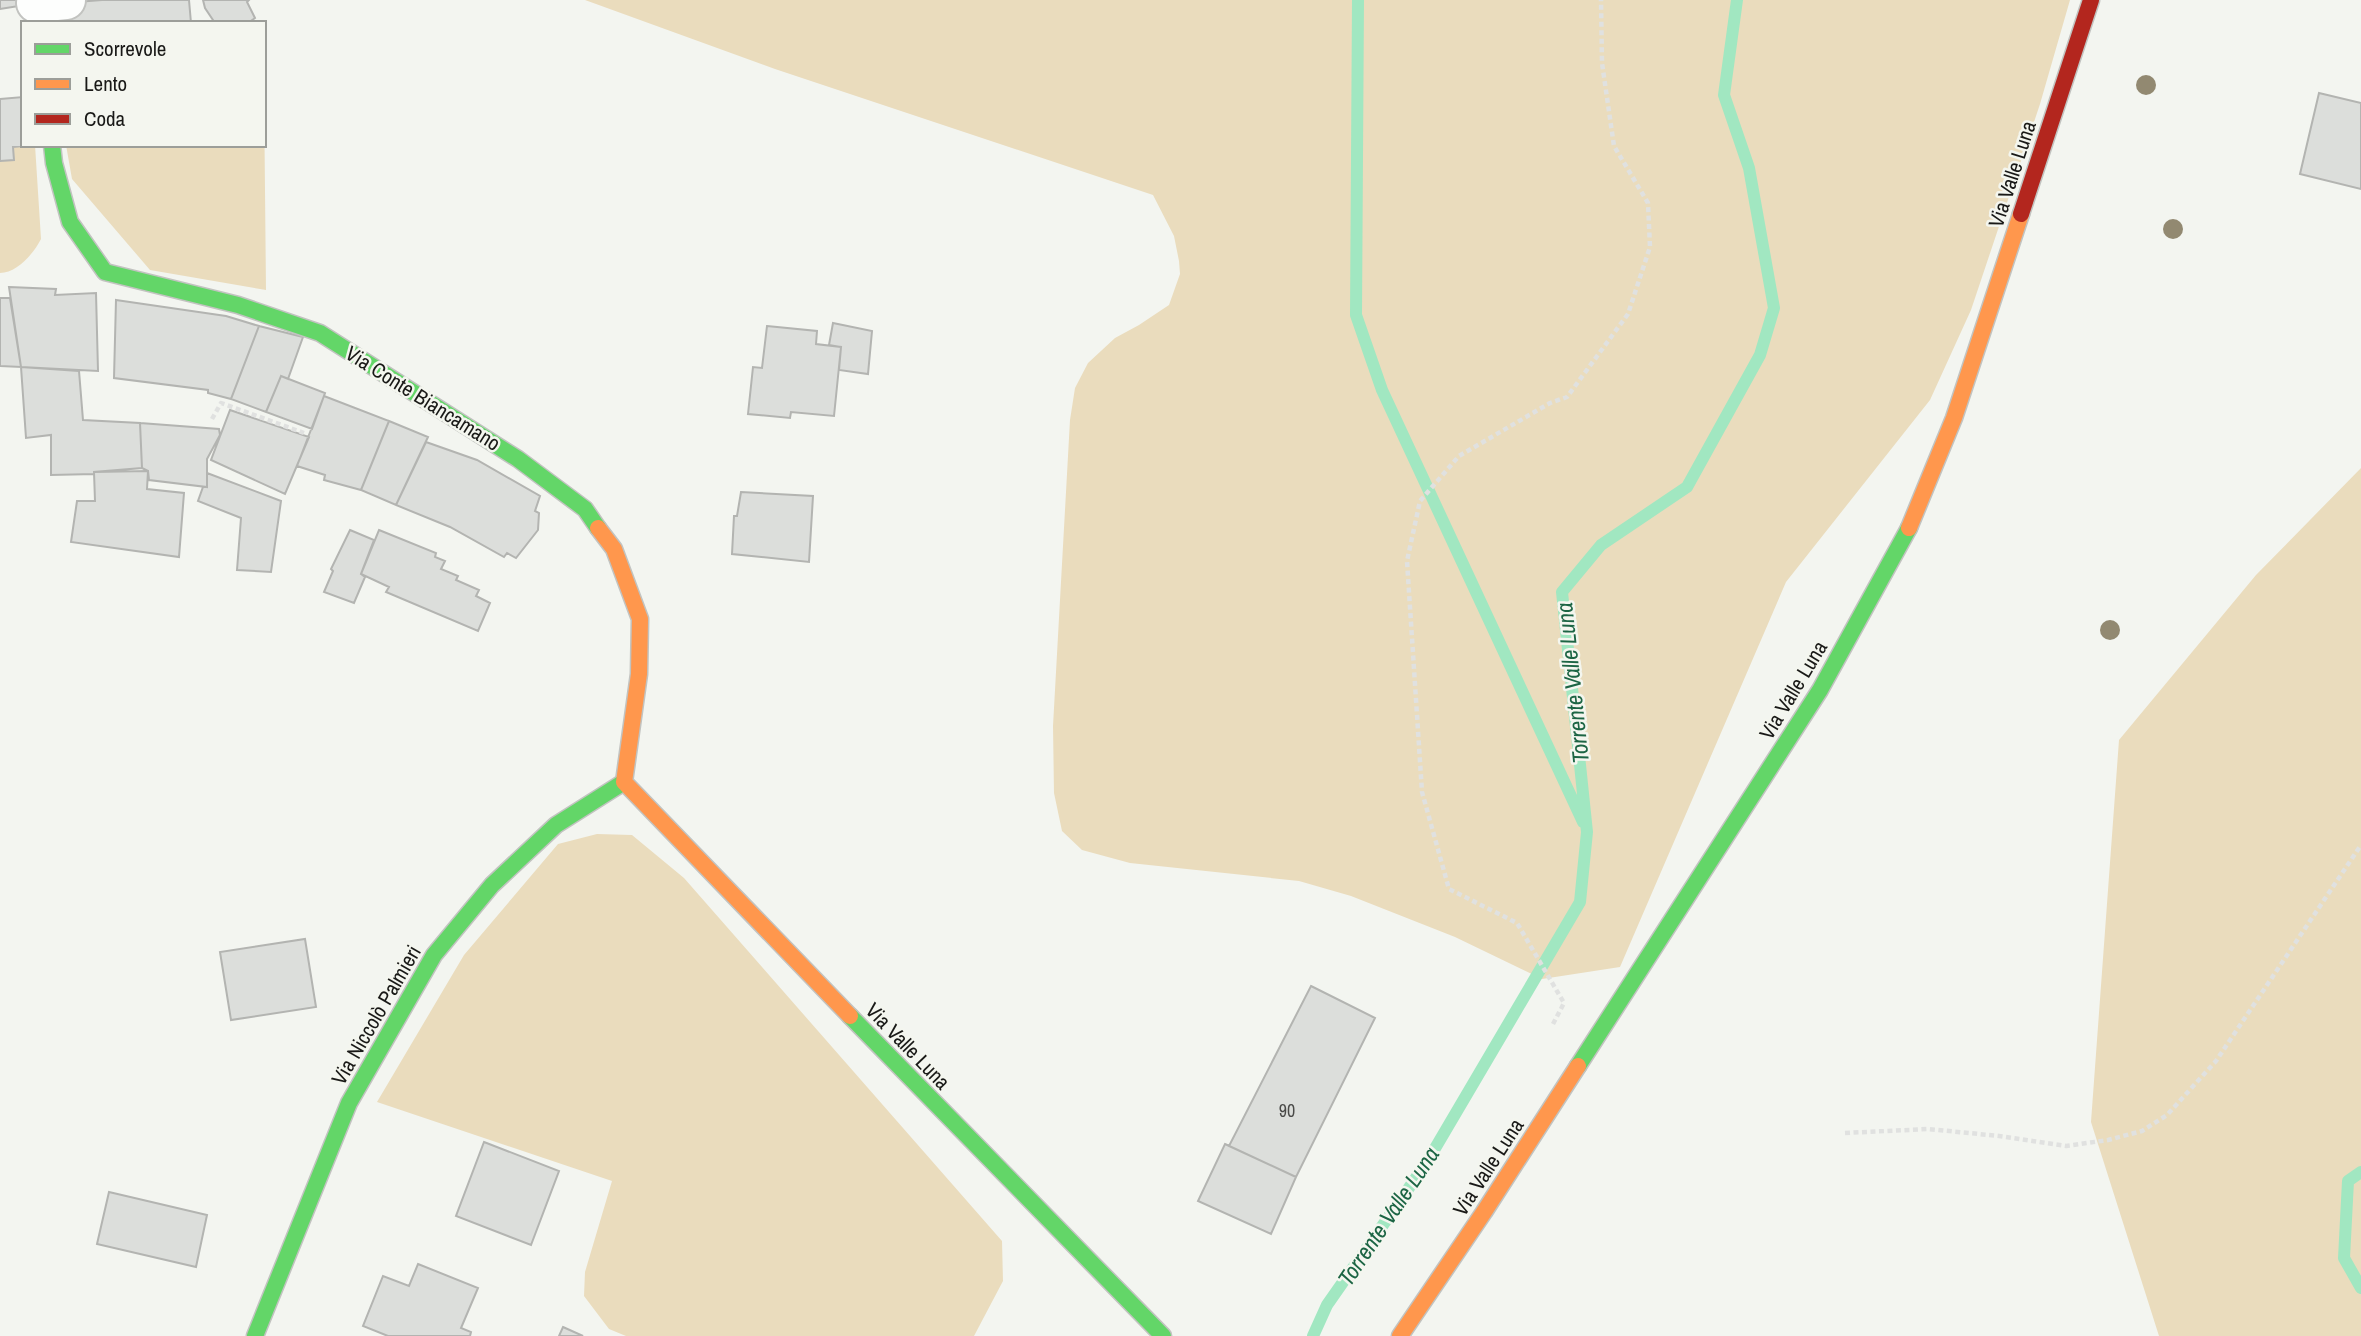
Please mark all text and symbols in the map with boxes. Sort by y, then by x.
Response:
legend [21,21,266,147]
text: Scorrevole [84,34,166,63]
text: Lento [84,69,127,98]
text: Coda [84,104,126,133]
street label: Via Valle Luna [1981,117,2043,231]
street label: Via Conte Biancamano [340,339,506,457]
water label: Torrente Valle Luna [1548,601,1596,765]
street label: Via Valle Luna [1752,635,1834,745]
street label: Via Niccolò Palmieri [324,940,428,1090]
street label: Via Valle Luna [859,996,957,1096]
house number: 90 [1279,1098,1295,1123]
street label: Via Valle Luna [1446,1112,1530,1221]
water label: Torrente Valle Luna [1330,1140,1446,1292]

